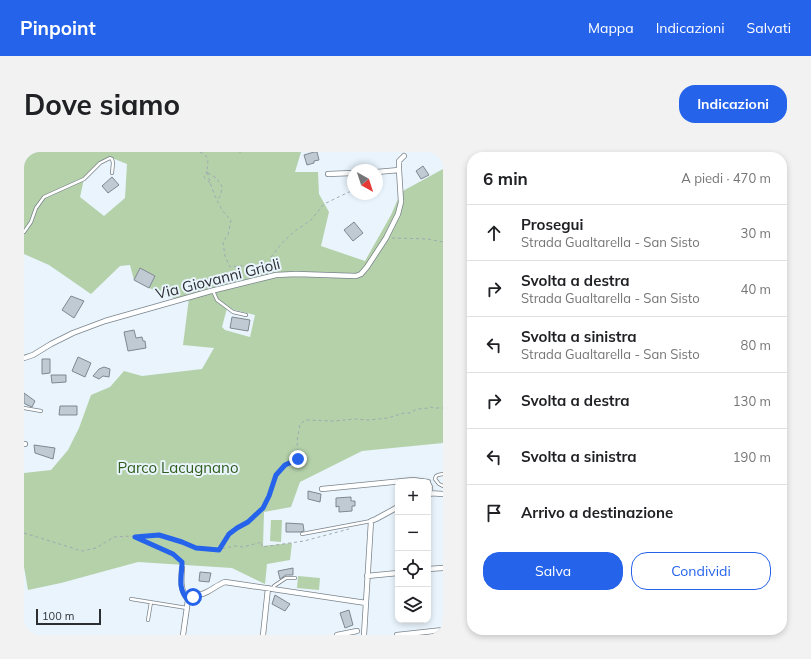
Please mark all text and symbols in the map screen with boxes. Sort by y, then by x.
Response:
text: Pinpoint [20,16,96,40]
text: Mappa [588,19,634,37]
text: Indicazioni [656,19,725,37]
text: Salvati [747,19,791,37]
button: Indicazioni [679,85,787,123]
text: Dove siamo [24,87,180,122]
north arrow [347,164,383,200]
text: 6 min [483,168,528,189]
text: A piedi · 470 m [681,170,771,186]
text: Prosegui [521,215,583,234]
icon: ahead [483,222,505,244]
text: 30 m [741,225,771,241]
text: Strada Gualtarella - San Sisto [521,234,700,250]
street label: Via Giovanni Grioli [154,254,282,303]
text: Svolta a destra [521,271,630,290]
icon: right [483,278,505,300]
text: 40 m [741,281,771,297]
text: Strada Gualtarella - San Sisto [521,290,700,306]
text: Svolta a sinistra [521,327,637,346]
icon: left [483,334,505,356]
text: 80 m [741,337,771,353]
text: Strada Gualtarella - San Sisto [521,346,700,362]
icon: right [483,390,505,412]
text: Svolta a destra [521,391,630,410]
text: 130 m [733,393,771,409]
icon: left [483,446,505,468]
text: Svolta a sinistra [521,447,637,466]
text: 190 m [733,449,771,465]
route end [289,450,307,468]
park label: Parco Lacugnano [118,458,238,477]
map controls [395,479,431,623]
button: + [395,479,431,515]
icon: arrive [483,502,505,524]
text: Arrivo a destinazione [521,503,673,522]
button: − [395,515,431,551]
button: locate [395,551,431,587]
button: Salva [483,552,623,590]
button: Condividi [631,552,771,590]
button: layers [395,587,431,623]
route start [184,588,202,606]
scale bar [36,607,101,626]
text: 100 m [42,609,74,623]

